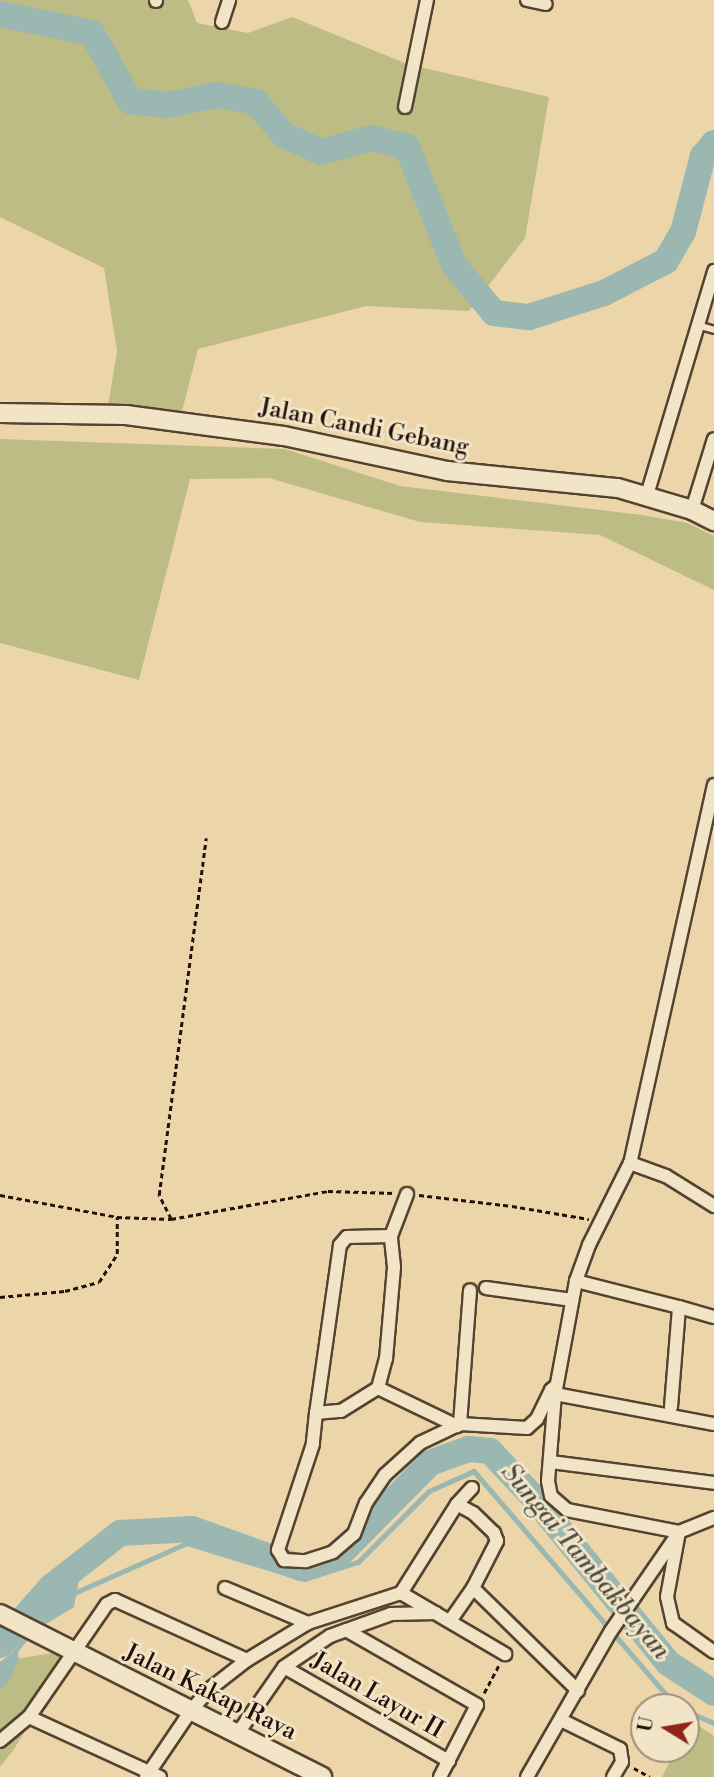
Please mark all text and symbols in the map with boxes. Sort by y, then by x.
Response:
street label: Jalan Candi Gebang [257,394,471,462]
water label: Sungai Tambakbayan [494,1458,676,1666]
street label: Jalan Kakap Raya [119,1639,301,1747]
street label: Jalan Layur II [306,1647,448,1745]
north arrow [630,1693,700,1763]
text: U [633,1715,660,1734]

